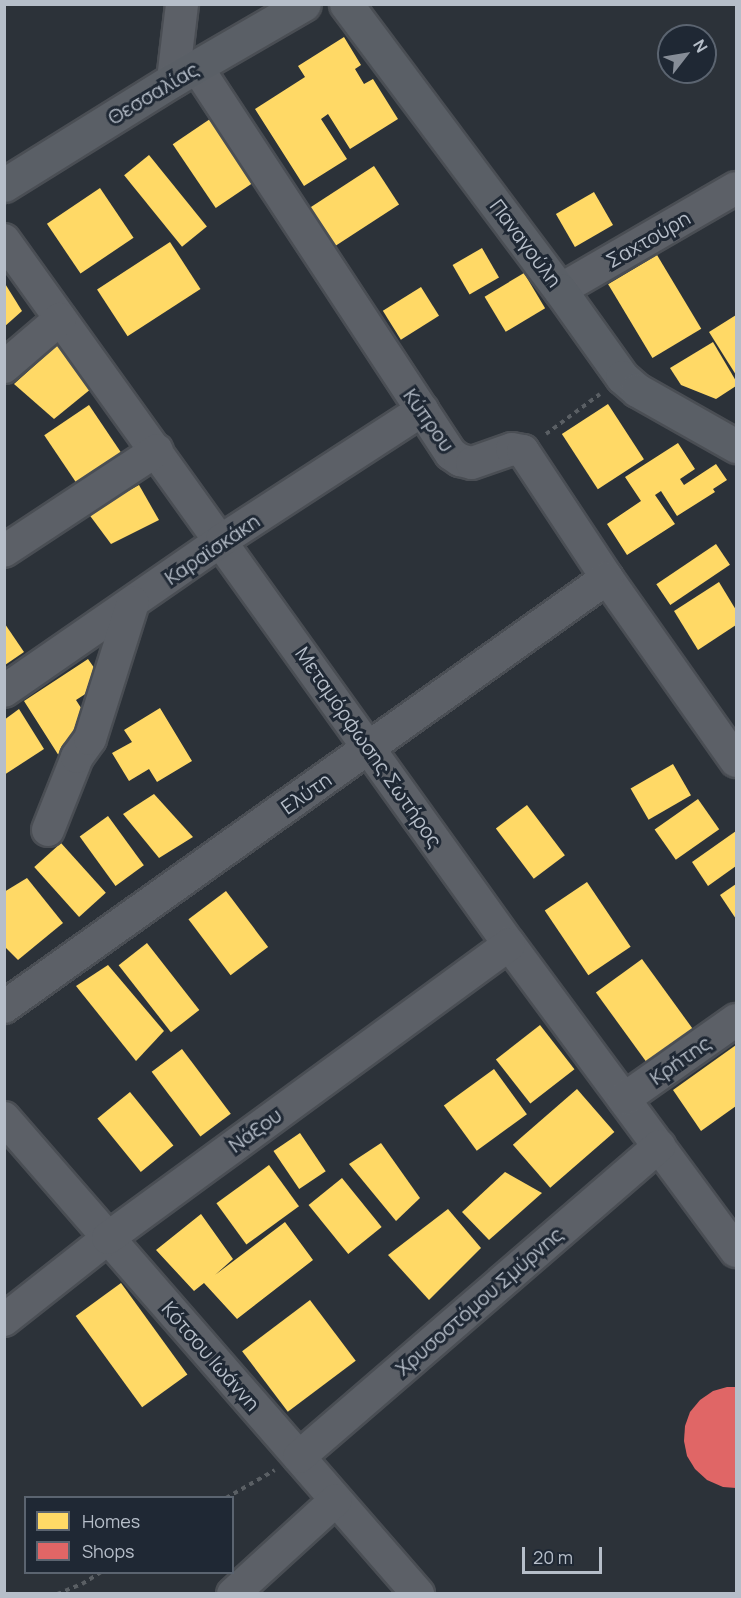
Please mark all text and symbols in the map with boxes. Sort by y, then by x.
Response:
north arrow [657,24,717,84]
text: N [688,35,713,56]
street label: Θεσσαλίας [103,57,203,129]
street label: Παναγούλη [485,194,567,292]
street label: Σαχτούρη [602,205,694,273]
street label: Κύπρου [399,384,459,456]
street label: Καραϊσκάκη [160,508,264,590]
street label: Μεταμόρφωσης Σωτήρος [291,642,447,852]
street label: Ελύτη [276,767,336,819]
street label: Κρήτης [645,1030,715,1090]
street label: Νάξου [224,1103,286,1157]
street label: Χρυσοστόμου Σμύρνης [390,1222,568,1380]
street label: Κότσου Ιωάννη [157,1297,265,1415]
legend [24,1496,234,1574]
text: Homes [82,1509,140,1533]
scale bar [525,1535,604,1573]
text: Shops [82,1539,134,1563]
text: 20 m [533,1545,573,1569]

